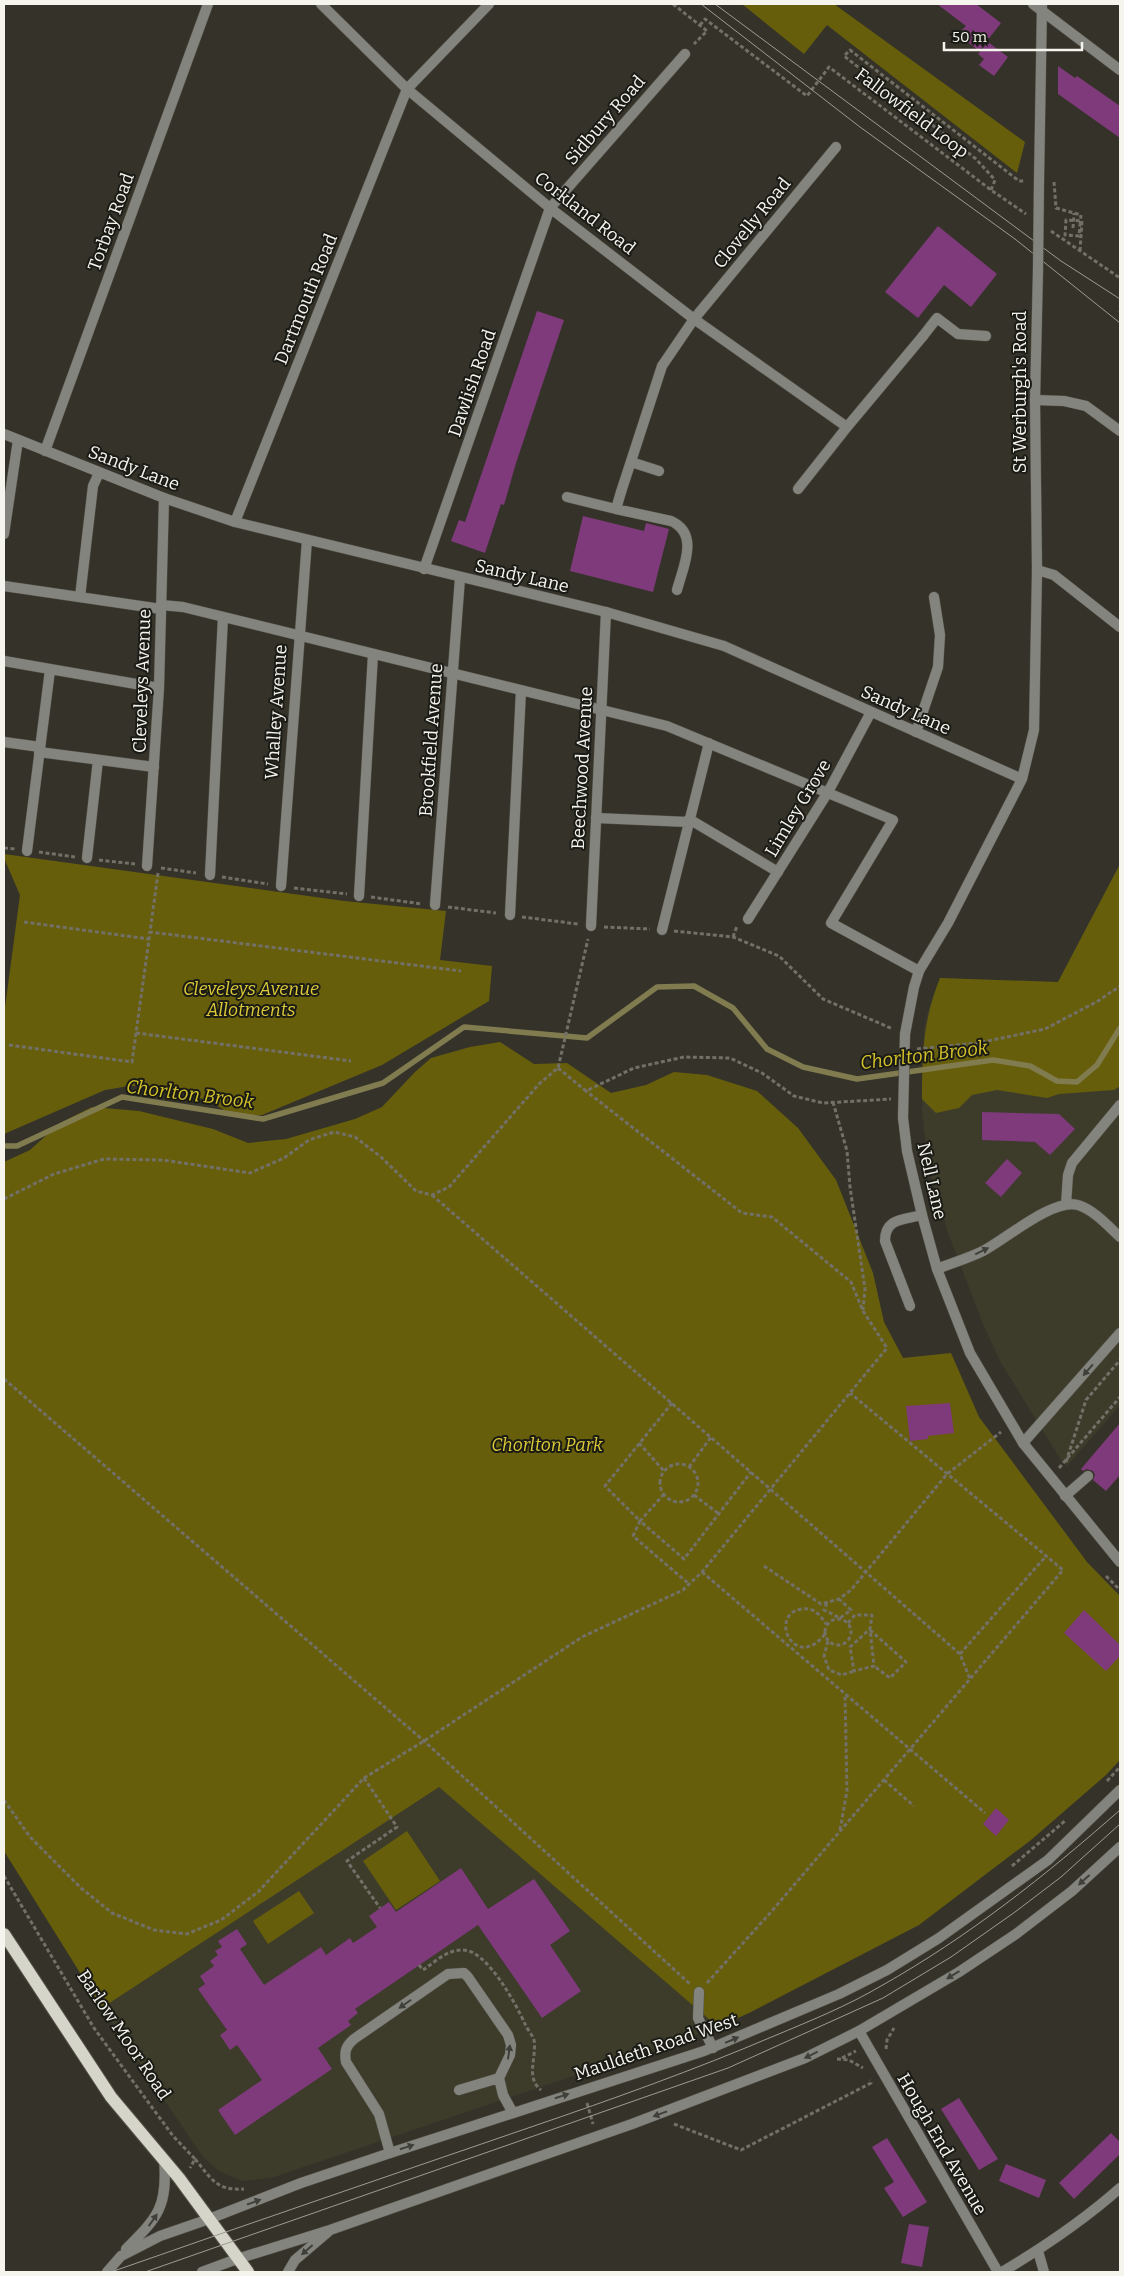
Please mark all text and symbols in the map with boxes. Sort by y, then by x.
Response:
scale bar [944,20,1082,52]
text: 50 m [952,28,988,46]
street label: Fallowfield Loop [851,63,973,163]
street label: Sidbury Road [560,70,650,169]
street label: Corkland Road [530,167,640,259]
street label: Torbay Road [83,170,139,274]
street label: Clovelly Road [709,173,796,273]
street label: Dartmouth Road [270,230,342,368]
street label: St Werburgh's Road [1009,311,1031,473]
street label: Dawlish Road [443,326,501,440]
street label: Sandy Lane [85,441,183,495]
street label: Sandy Lane [473,554,571,598]
street label: Cleveleys Avenue [128,609,156,753]
street label: Whalley Avenue [260,644,292,780]
street label: Brookfield Avenue [415,663,447,817]
street label: Sandy Lane [858,680,954,740]
street label: Beechwood Avenue [567,686,597,850]
street label: Limley Grove [760,755,836,861]
park label: Cleveleys Avenue Allotments [183,978,319,1021]
water label: Chorlton Brook [859,1036,990,1074]
water label: Chorlton Brook [125,1075,256,1113]
street label: Nell Lane [912,1140,952,1222]
one-way arrow [975,1246,989,1254]
one-way arrow [1083,1363,1094,1376]
park label: Chorlton Park [491,1434,603,1456]
one-way arrow [1079,1874,1091,1886]
street label: Barlow Moor Road [72,1966,176,2104]
one-way arrow [946,1971,959,1980]
one-way arrow [398,1999,412,2009]
street label: Mauldeth Road West [571,2009,741,2085]
one-way arrow [725,2035,739,2043]
one-way arrow [505,2044,513,2060]
one-way arrow [804,2051,818,2059]
street label: Hough End Avenue [892,2069,992,2219]
one-way arrow [554,2092,569,2099]
one-way arrow [652,2110,667,2118]
one-way arrow [400,2143,415,2150]
one-way arrow [247,2198,262,2205]
one-way arrow [148,2213,158,2226]
one-way arrow [301,2244,314,2255]

